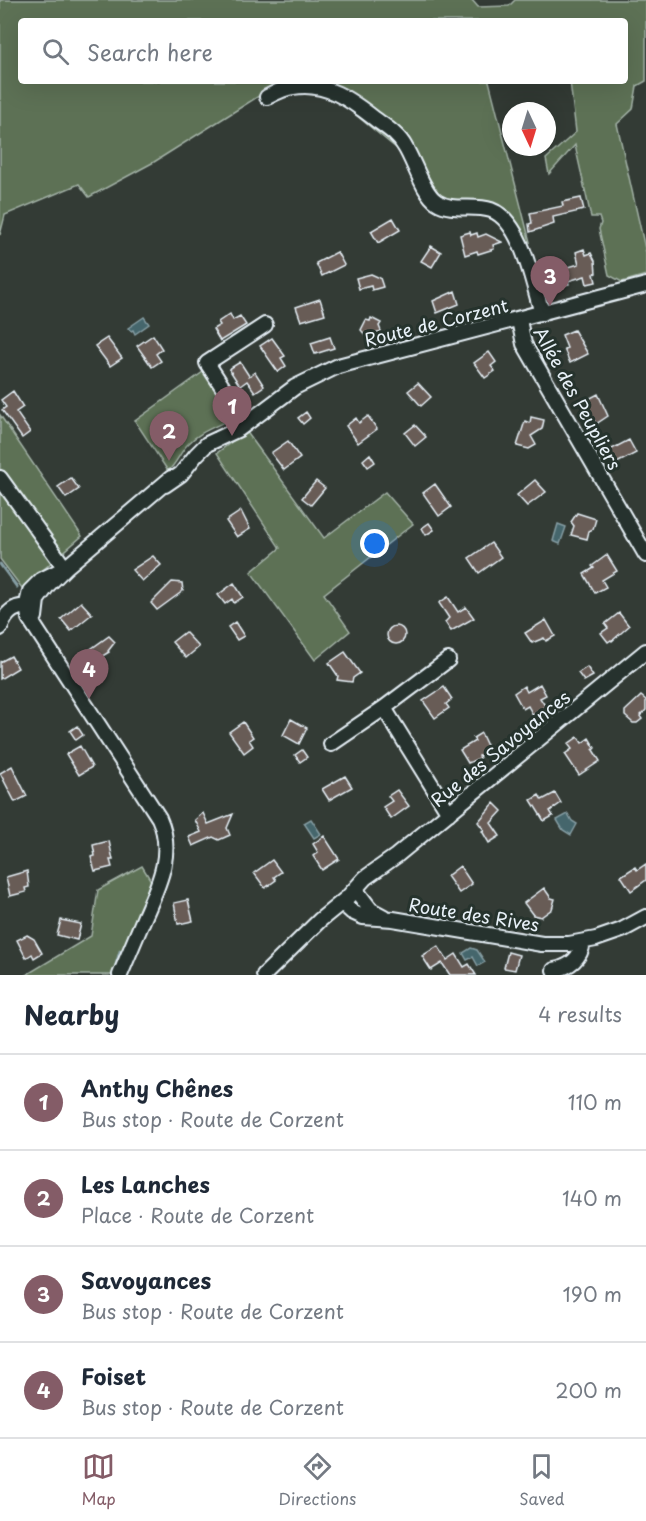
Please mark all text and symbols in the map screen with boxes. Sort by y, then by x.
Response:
search box [18,18,628,84]
icon: search [39,35,72,68]
text: Search here [87,35,213,68]
north arrow [502,102,556,156]
pin: 3 [530,256,570,306]
street label: Route de Corzent [361,291,511,353]
street label: Allée des Peupliers [527,321,629,475]
pin: 1 [212,386,252,436]
pin: 2 [150,412,188,461]
your location [360,529,389,558]
pin: 4 [70,650,109,699]
street label: Rue des Savoyances [425,683,575,813]
street label: Route des Rives [407,890,541,938]
text: Nearby [24,995,119,1034]
text: 4 results [538,999,622,1029]
text: Anthy Chênes [81,1071,233,1104]
text: 1 [39,1087,48,1117]
text: 110 m [568,1087,622,1117]
text: Bus stop · Route de Corzent [81,1104,344,1134]
text: Les Lanches [81,1167,210,1200]
text: 2 [36,1183,51,1213]
text: 140 m [562,1183,622,1213]
text: Place · Route de Corzent [81,1200,314,1230]
text: Savoyances [81,1263,211,1296]
text: 3 [37,1279,50,1309]
text: 190 m [563,1279,622,1309]
text: Bus stop · Route de Corzent [81,1296,344,1326]
text: Foiset [81,1359,146,1392]
text: 4 [37,1375,50,1405]
text: 200 m [555,1375,622,1405]
text: Bus stop · Route de Corzent [81,1392,344,1422]
tab: Map [81,1450,116,1510]
tab: Directions [278,1450,356,1510]
tab: Saved [519,1450,565,1510]

